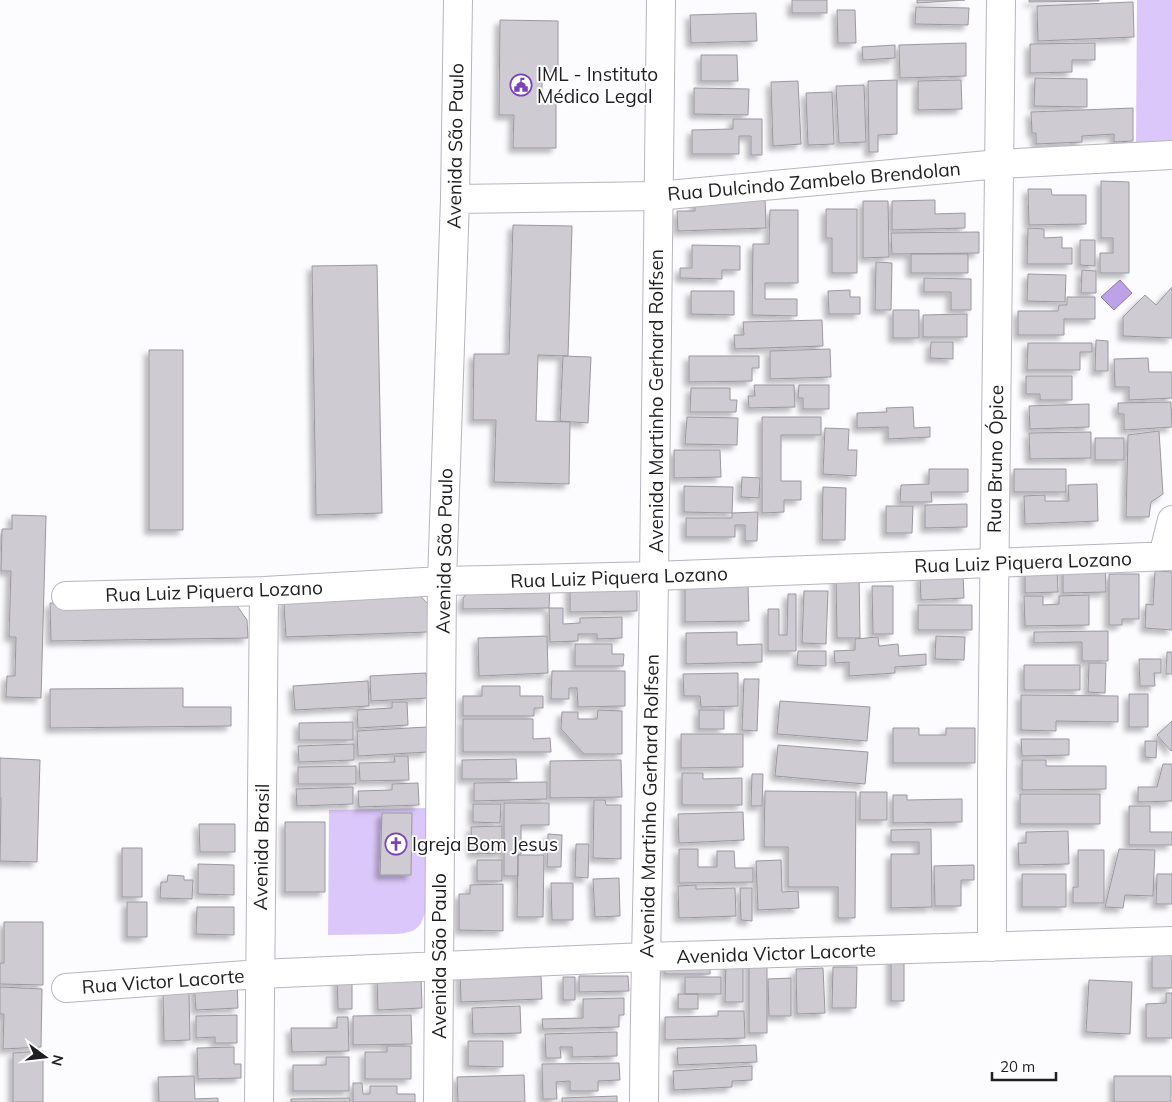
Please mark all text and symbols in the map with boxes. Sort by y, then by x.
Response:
place label: IML - Instituto Médico Legal [537,62,658,108]
street label: Avenida São Paulo [442,63,468,229]
public building icon: IML - Instituto Médico Legal [509,73,533,97]
street label: Rua Dulcindo Zambelo Brendolan [666,156,962,206]
street label: Avenida Martinho Gerhard Rolfsen [644,249,668,553]
street label: Rua Bruno Ópice [982,385,1008,533]
street label: Avenida São Paulo [431,468,457,634]
street label: Rua Luiz Piquera Lozano [914,546,1132,578]
street label: Rua Luiz Piquera Lozano [510,561,728,593]
street label: Rua Luiz Piquera Lozano [105,575,323,607]
street label: Avenida Martinho Gerhard Rolfsen [634,654,664,958]
street label: Avenida Brasil [248,783,274,911]
church icon: Igreja Bom Jesus [384,832,408,856]
place label: Igreja Bom Jesus [412,832,558,856]
street label: Avenida São Paulo [427,873,451,1039]
street label: Avenida Victor Lacorte [676,938,876,968]
street label: Rua Victor Lacorte [81,963,245,999]
north arrow [20,1032,70,1082]
scale bar [992,1050,1056,1082]
text: N [47,1053,68,1068]
text: 20 m [1000,1057,1035,1076]

